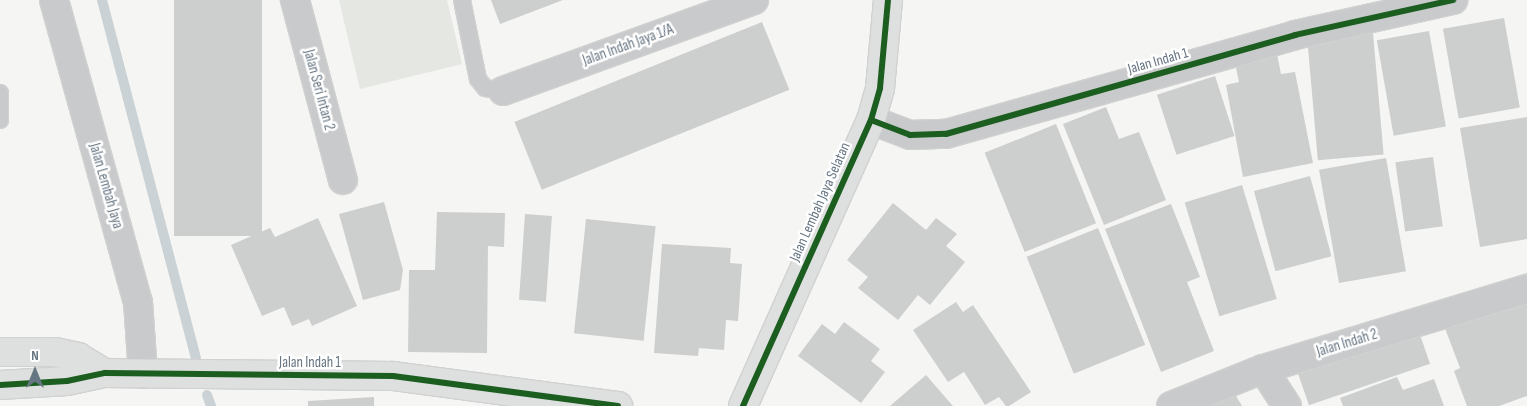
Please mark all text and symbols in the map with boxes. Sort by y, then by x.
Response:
street label: Jalan Indah Jaya 1/A [580,20,676,70]
street label: Jalan Indah 1 [1126,44,1190,78]
street label: Jalan Seri Intan 2 [300,48,338,132]
street label: Jalan Lembah Jaya Selatan [786,140,854,264]
street label: Jalan Lembah Jaya [85,141,127,231]
street label: Jalan Indah 2 [1314,325,1380,361]
north arrow [10,346,60,396]
text: N [31,347,39,364]
street label: Jalan Indah 1 [279,354,341,372]

